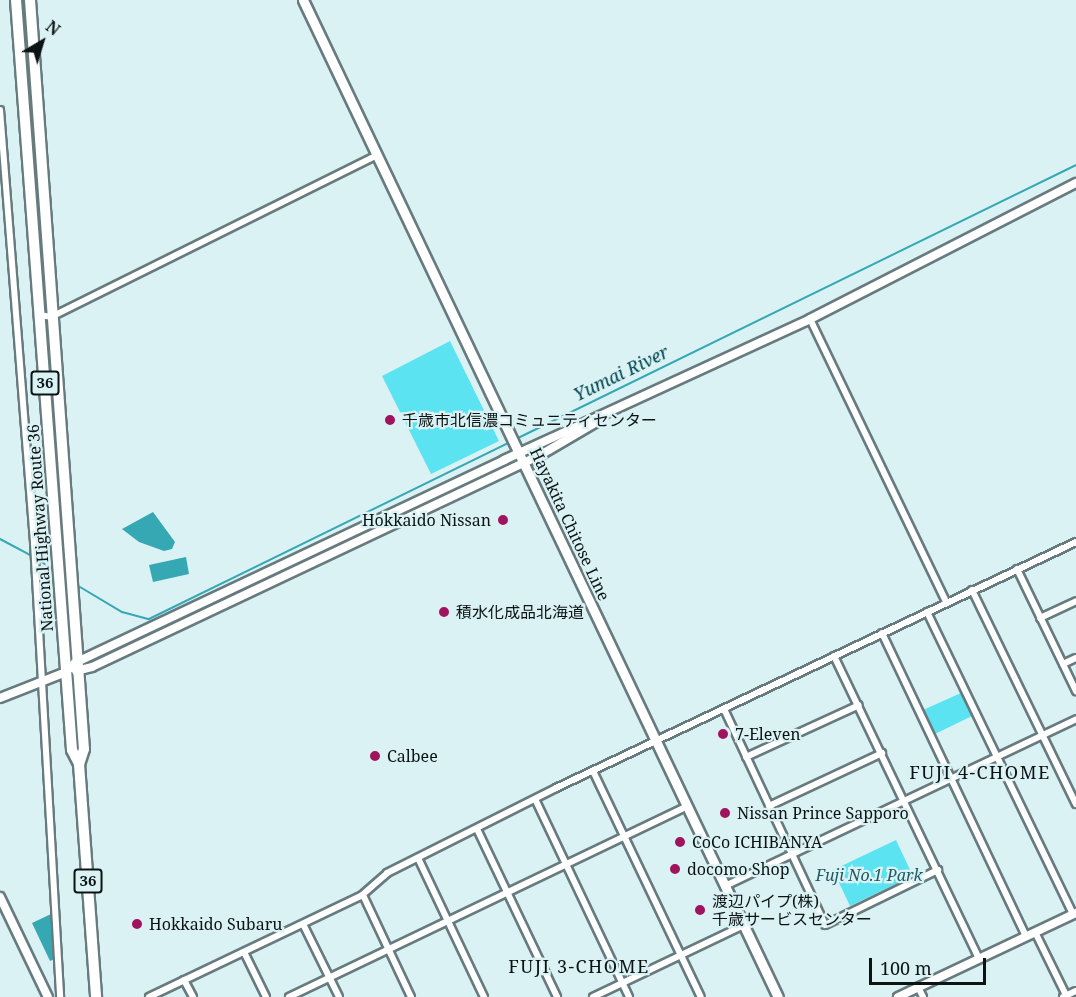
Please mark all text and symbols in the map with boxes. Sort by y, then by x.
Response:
north arrow [12,12,72,72]
text: N [41,15,65,40]
water label: Yumai River [570,341,672,405]
road number: 36 [30,371,60,395]
place label: 千歳市北信濃コミュニティセンター [402,410,658,430]
marker: 千歳市北信濃コミュニティセンター [383,413,397,427]
street label: National Highway Route 36 [23,424,57,632]
street label: Hayakita Chitose Line [526,444,614,604]
place label: Hokkaido Nissan [362,510,491,530]
marker: Hokkaido Nissan [496,513,510,527]
place label: 積水化成品北海道 [456,602,584,622]
marker: 積水化成品北海道 [437,605,451,619]
place label: 7-Eleven [735,724,801,744]
marker: 7-Eleven [716,727,730,741]
place label: Calbee [387,746,438,766]
marker: Calbee [368,749,382,763]
district label: FUJI 4-CHOME [909,761,1051,783]
place label: Nissan Prince Sapporo [737,803,909,823]
marker: Nissan Prince Sapporo [718,806,732,820]
place label: CoCo ICHIBANYA [692,832,822,852]
marker: CoCo ICHIBANYA [673,835,687,849]
place label: docomo Shop [687,859,790,879]
marker: docomo Shop [668,862,682,876]
park label: Fuji No.1 Park [816,865,922,885]
road number: 36 [73,869,103,893]
place label: 渡辺パイプ(株) 千歳サービスセンター [712,891,872,929]
marker: 渡辺パイプ(株) 千歳サービスセンター [693,903,707,917]
place label: Hokkaido Subaru [149,914,282,934]
marker: Hokkaido Subaru [130,917,144,931]
scale bar [872,946,989,984]
district label: FUJI 3-CHOME [508,955,650,977]
text: 100 m [880,956,932,980]

